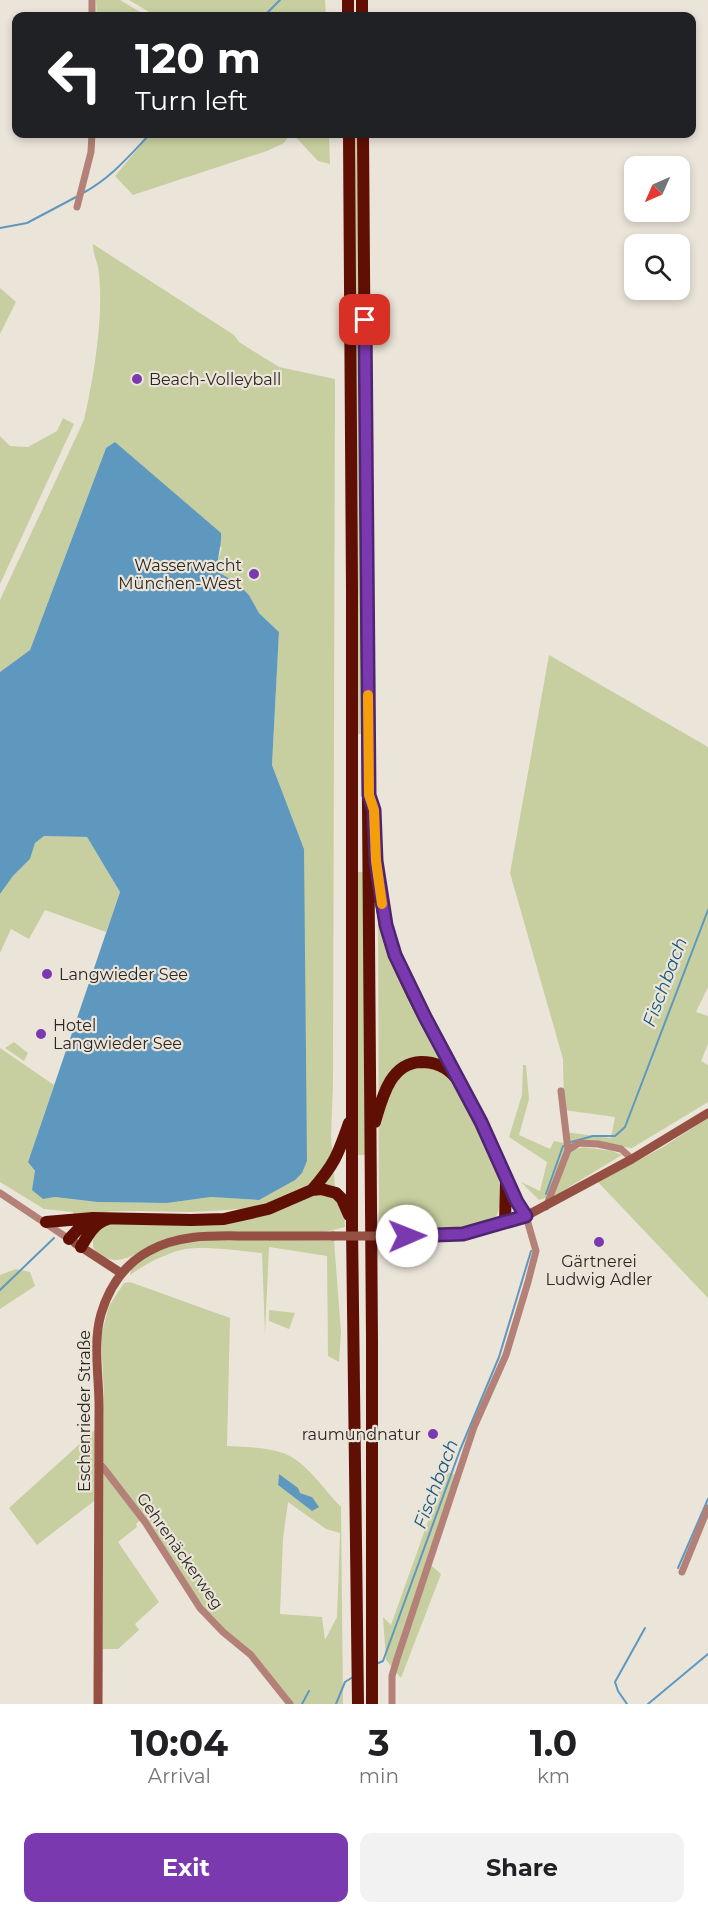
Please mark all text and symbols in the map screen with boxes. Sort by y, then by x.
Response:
text: 120 m [135,32,261,84]
icon: left [36,36,114,114]
text: Turn left [135,84,248,117]
north arrow [624,156,690,222]
map controls [624,156,690,300]
button: search [624,234,690,300]
pin [339,294,390,345]
icon: arrive [348,303,381,336]
place label: Beach-Volleyball [149,370,281,389]
marker: Beach-Volleyball [130,372,144,386]
place label: Wasserwacht München-West [118,556,242,593]
marker: Wasserwacht München-West [247,567,261,581]
water label: Fischbach [638,934,692,1030]
place label: Langwieder See [59,965,188,984]
marker: Langwieder See [40,967,54,981]
place label: Hotel Langwieder See [53,1016,182,1053]
marker: Hotel Langwieder See [34,1027,48,1041]
position arrow [375,1204,439,1268]
marker: Gärtnerei Ludwig Adler [592,1235,606,1249]
place label: Gärtnerei Ludwig Adler [545,1252,653,1289]
street label: Eschenrieder Straße [75,1330,94,1492]
place label: raumundnatur [302,1425,421,1444]
marker: raumundnatur [426,1427,440,1441]
water label: Fischbach [409,1436,463,1532]
street label: Gehrenäckerweg [133,1489,227,1613]
text: 10:04 [131,1721,228,1765]
text: 3 [368,1721,390,1765]
text: 1.0 [530,1721,577,1765]
text: Arrival [148,1764,211,1788]
text: min [359,1764,399,1788]
text: km [537,1764,570,1788]
button: Exit [24,1833,348,1902]
button: Share [360,1833,684,1902]

